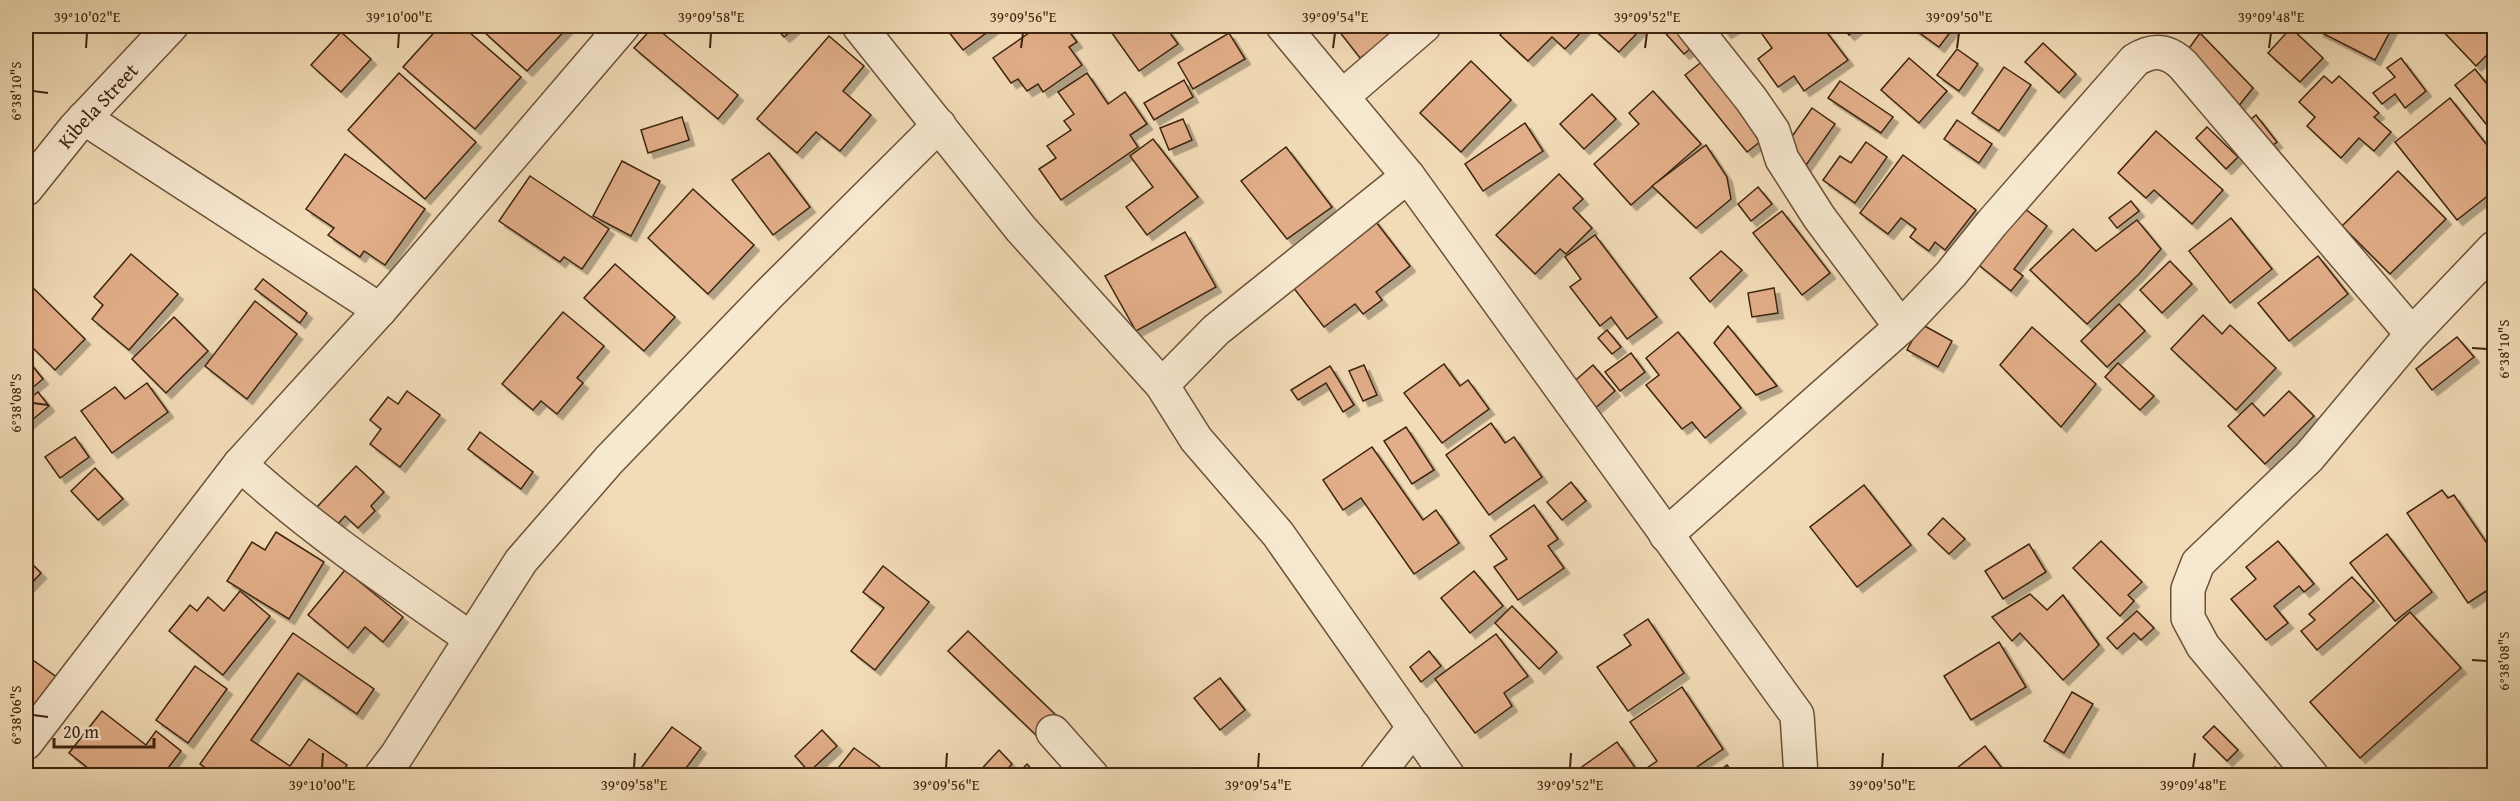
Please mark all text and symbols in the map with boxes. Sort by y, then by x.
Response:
text: 39°10'02"E [54,6,121,27]
text: 39°10'00"E [366,6,433,27]
text: 39°09'58"E [678,6,745,27]
text: 39°09'56"E [990,6,1057,27]
text: 39°09'54"E [1302,6,1369,27]
text: 39°09'52"E [1614,6,1681,27]
text: 39°09'50"E [1926,6,1993,27]
text: 39°09'48"E [2238,6,2305,27]
street label: Kibela Street [50,56,144,154]
text: 6°38'10"S [5,61,26,121]
text: 6°38'10"S [2493,319,2514,379]
text: 6°38'08"S [5,373,26,433]
text: 6°38'08"S [2493,631,2514,691]
text: 6°38'06"S [5,685,26,745]
scale bar [54,711,154,749]
text: 20 m [63,718,99,745]
text: 39°10'00"E [289,774,356,795]
text: 39°09'58"E [601,774,668,795]
text: 39°09'56"E [913,774,980,795]
text: 39°09'54"E [1225,774,1292,795]
text: 39°09'52"E [1537,774,1604,795]
text: 39°09'50"E [1849,774,1916,795]
text: 39°09'48"E [2160,774,2227,795]

